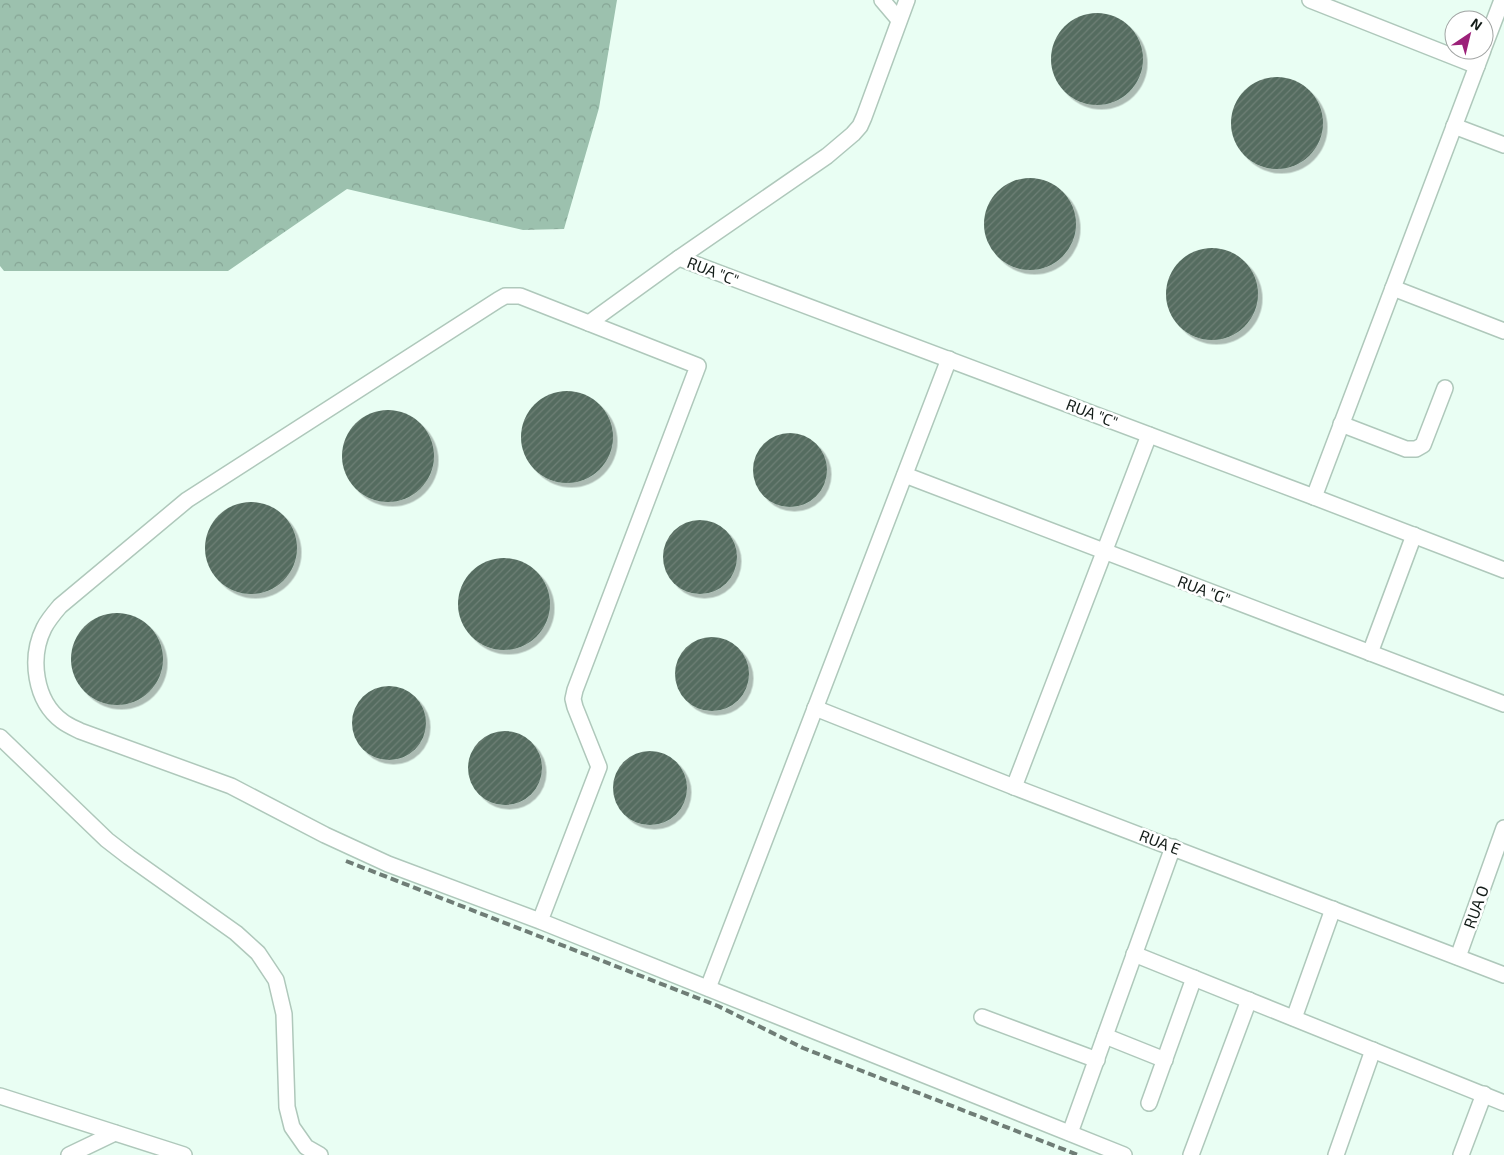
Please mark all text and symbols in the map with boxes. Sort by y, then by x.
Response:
north arrow [1444,10,1494,60]
text: N [1468,14,1486,34]
street label: RUA "C" [685,252,742,289]
street label: RUA "C" [1064,394,1121,431]
street label: RUA "G" [1175,571,1233,608]
street label: RUA E [1137,825,1183,858]
street label: RUA O [1459,883,1492,931]

